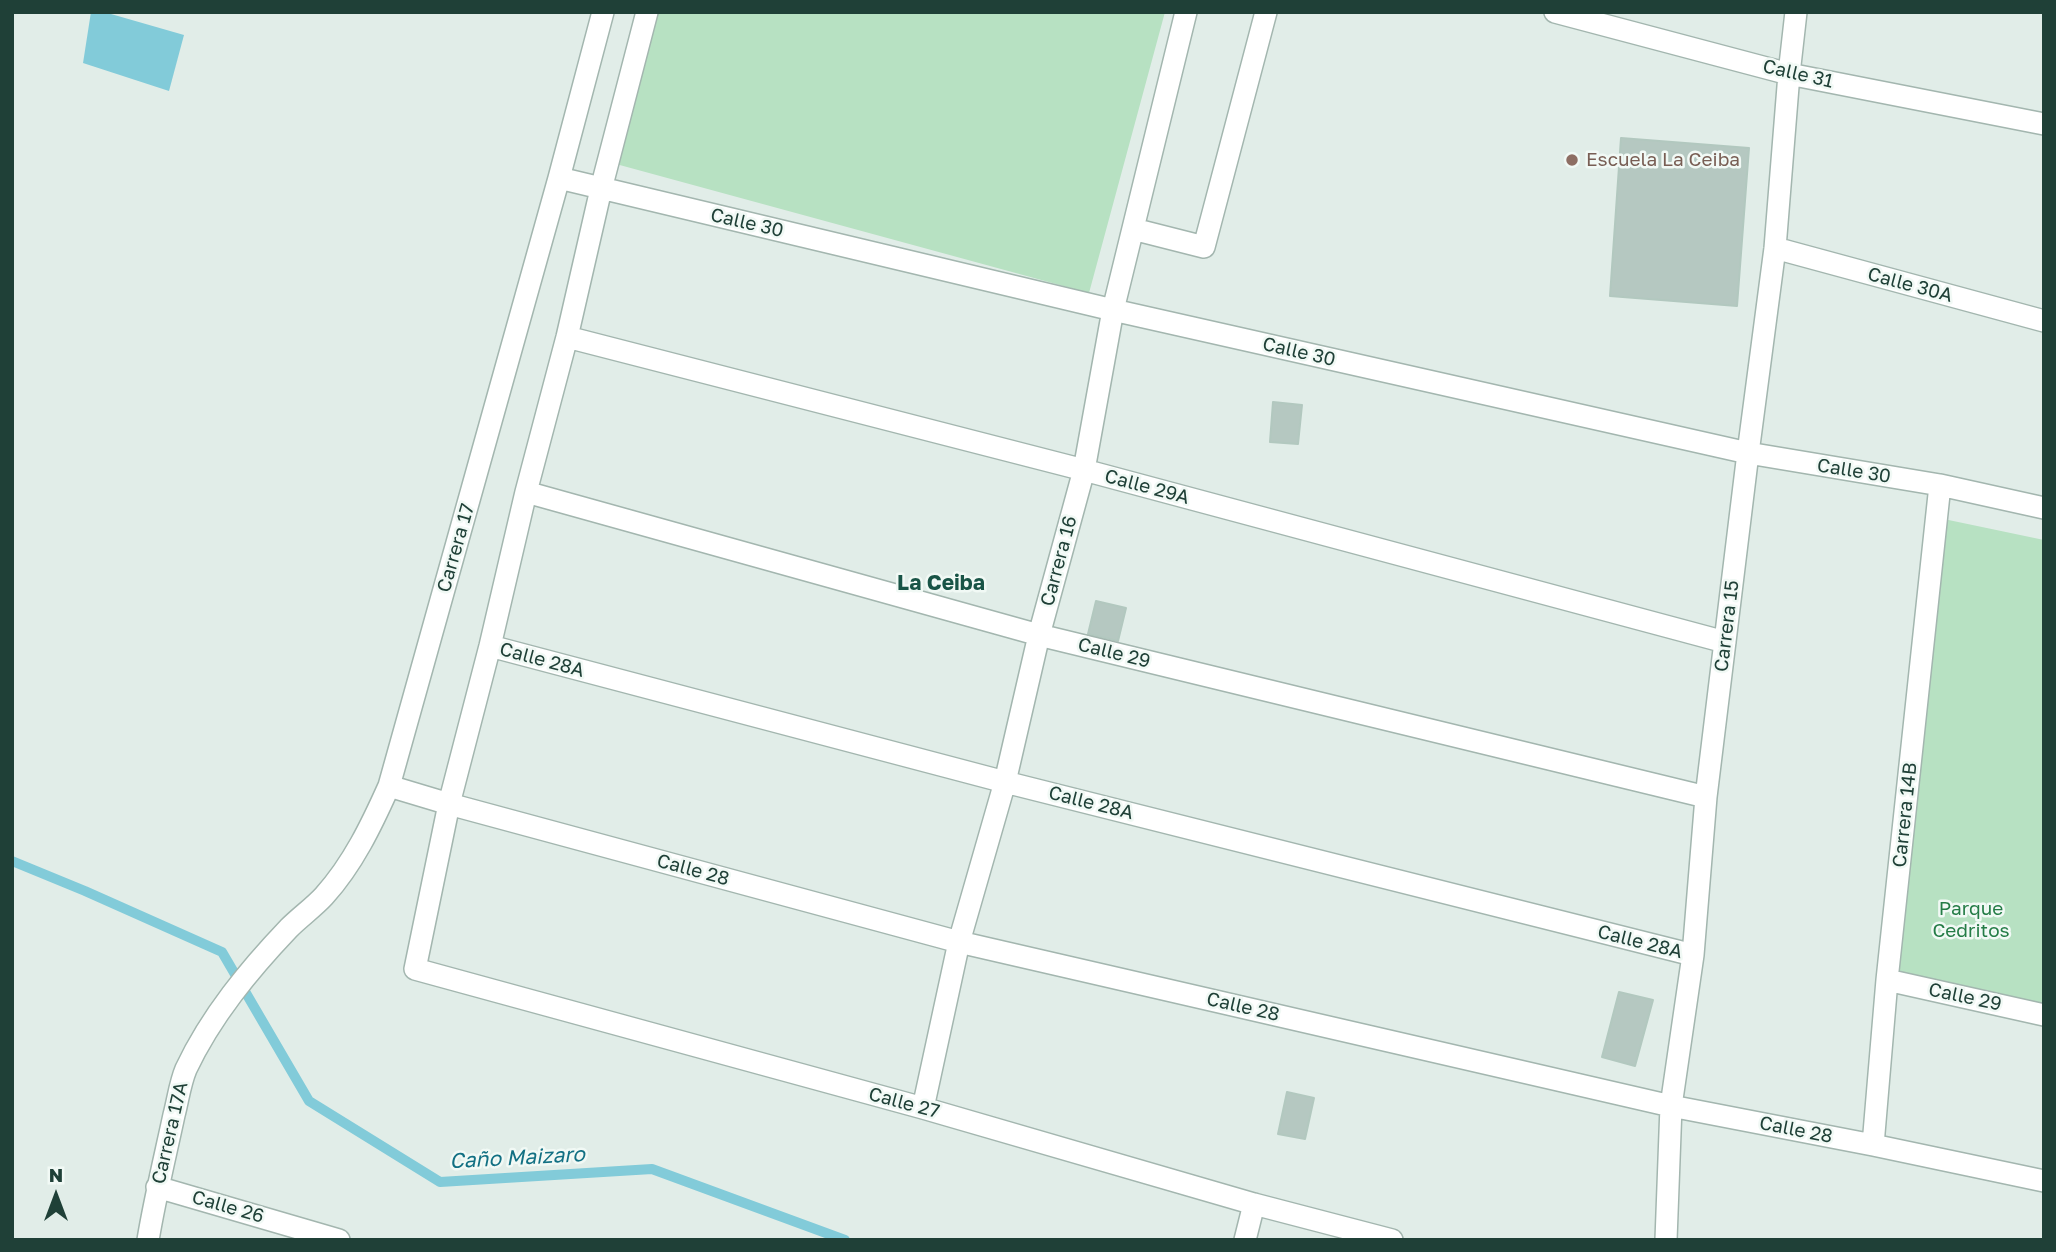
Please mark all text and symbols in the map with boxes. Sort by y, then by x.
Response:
street label: Calle 31 [1760,55,1836,93]
place label: Escuela La Ceiba [1586,149,1740,171]
marker: Escuela La Ceiba [1564,152,1580,168]
street label: Calle 30 [708,204,786,242]
street label: Calle 30A [1865,263,1955,307]
street label: Calle 30 [1260,333,1338,371]
street label: Calle 30 [1816,454,1892,488]
street label: Calle 29A [1102,465,1192,509]
street label: Carrera 17 [432,501,480,595]
street label: Carrera 16 [1036,513,1082,609]
district label: La Ceiba [897,570,985,596]
street label: Carrera 15 [1710,579,1744,673]
street label: Calle 29 [1075,633,1153,673]
street label: Calle 28A [497,638,587,682]
street label: Carrera 14B [1888,761,1922,869]
street label: Calle 28A [1046,781,1136,825]
street label: Calle 28 [654,849,732,891]
park label: Parque Cedritos [1932,898,2010,942]
street label: Calle 28A [1595,920,1685,964]
street label: Calle 29 [1926,978,2004,1016]
street label: Calle 28 [1204,988,1282,1026]
street label: Carrera 17A [147,1080,193,1186]
street label: Calle 27 [866,1083,942,1123]
street label: Calle 28 [1758,1112,1834,1148]
water label: Caño Maizaro [449,1142,585,1174]
north arrow [21,1161,91,1231]
text: N [49,1163,63,1186]
street label: Calle 26 [189,1186,267,1228]

